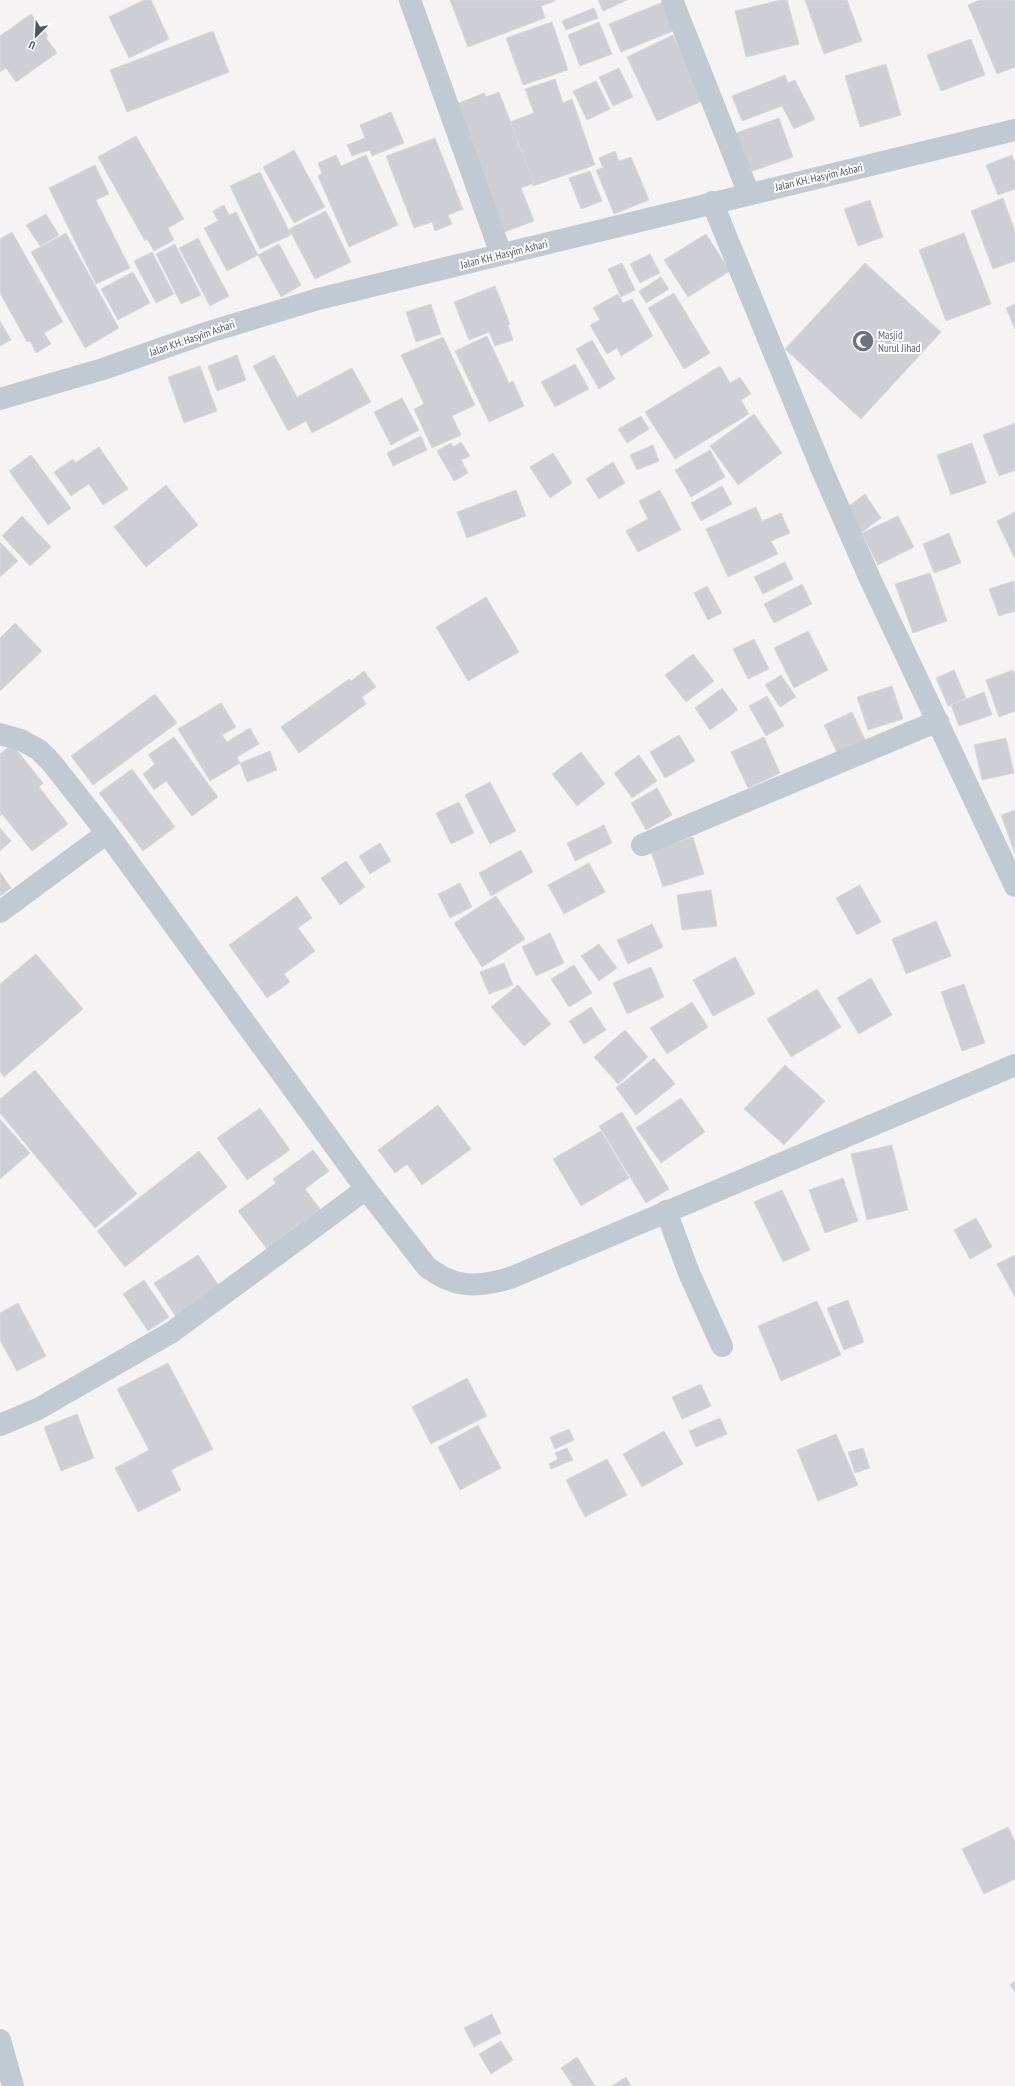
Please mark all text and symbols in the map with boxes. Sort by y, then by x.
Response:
north arrow [16,16,56,56]
text: U [26,37,37,53]
street label: Jalan KH. Hasyim Ashari [773,160,864,194]
street label: Jalan KH. Hasyim Ashari [458,236,549,272]
street label: Jalan KH. Hasyim Ashari [147,317,237,359]
mosque icon: Masjid Nurul Jihad [850,328,876,354]
place label: Masjid Nurul Jihad [878,328,921,355]

